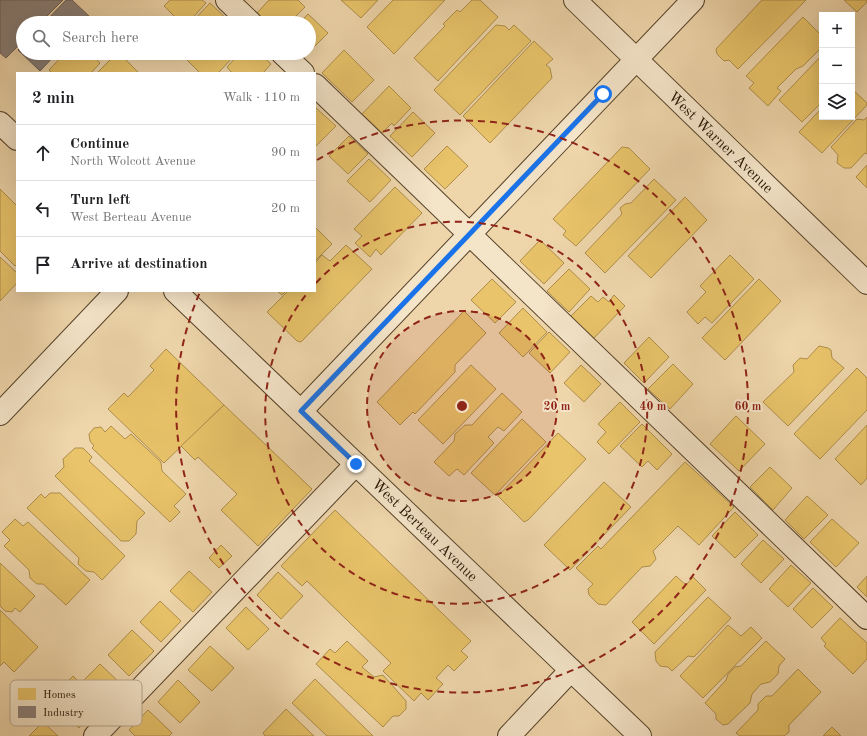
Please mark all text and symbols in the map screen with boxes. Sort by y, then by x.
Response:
map controls [819,12,855,120]
button: + [819,12,855,48]
search box [16,16,316,60]
icon: search [30,27,52,49]
text: Search here [62,31,139,46]
button: − [819,48,855,84]
button: layers [819,84,855,120]
route start [594,85,612,103]
street label: West Warner Avenue [665,89,775,197]
text: 2 min [32,90,75,107]
text: Walk · 110 m [223,91,300,104]
text: Continue [70,137,129,152]
icon: ahead [32,142,54,164]
text: 90 m [271,146,300,159]
text: North Wolcott Avenue [70,155,196,168]
text: Turn left [70,193,130,208]
icon: left [32,198,54,220]
text: 20 m [271,202,300,215]
text: West Berteau Avenue [70,211,192,224]
icon: arrive [32,254,54,276]
text: Arrive at destination [70,257,208,272]
centre of rings [455,399,469,413]
text: 20 m [544,401,571,413]
text: 40 m [640,401,667,413]
text: 60 m [735,401,762,413]
route end [347,455,365,473]
street label: West Berteau Avenue [368,477,480,585]
legend [10,680,142,726]
text: Homes [43,690,76,701]
text: Industry [43,708,84,719]

